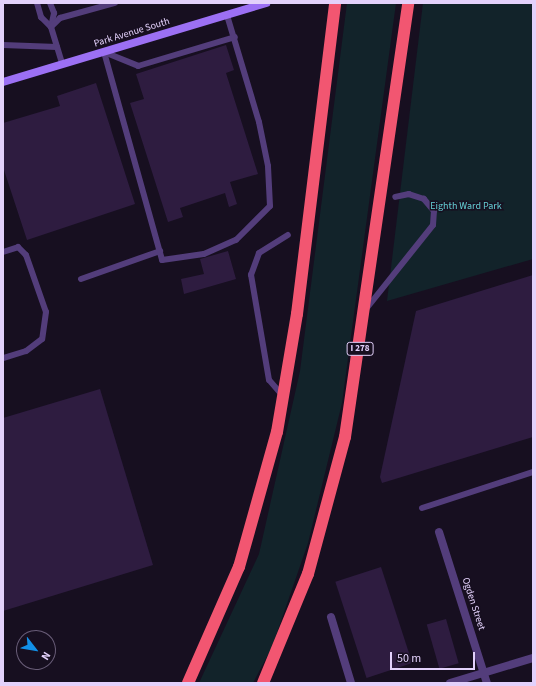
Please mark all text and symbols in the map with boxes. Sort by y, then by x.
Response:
street label: Park Avenue South [93,16,171,50]
park label: Eighth Ward Park [430,201,502,213]
road number: I 278 [346,342,374,356]
street label: Ogden Street [459,576,487,632]
north arrow [16,630,56,670]
scale bar [392,644,477,670]
text: N [38,649,54,663]
text: 50 m [397,650,421,667]

